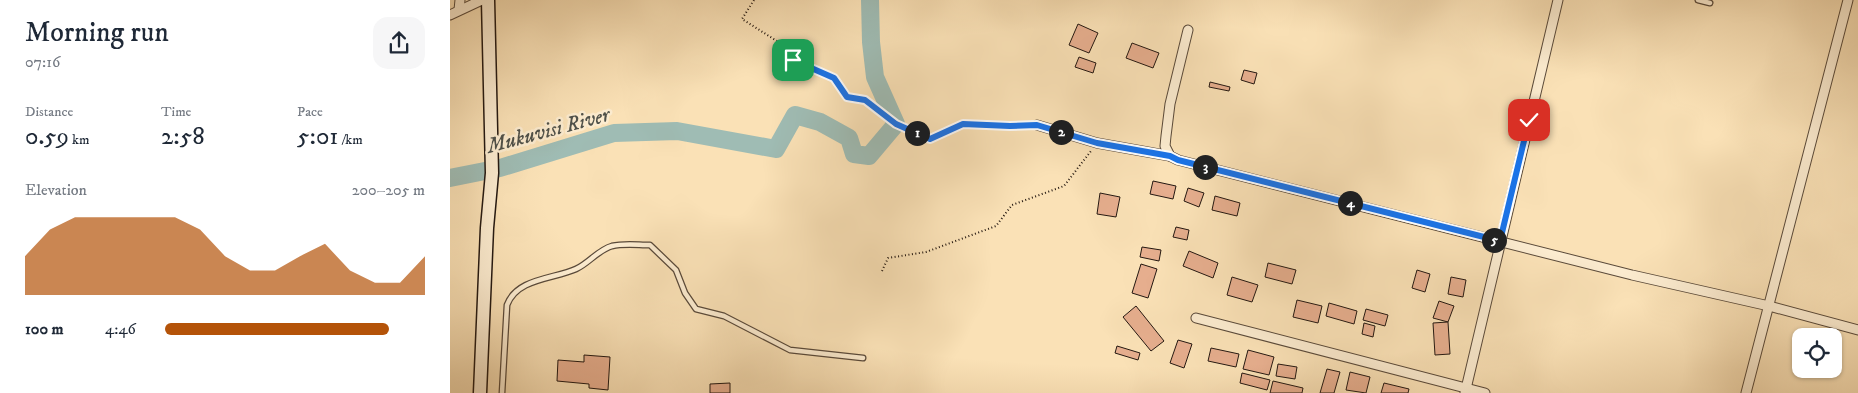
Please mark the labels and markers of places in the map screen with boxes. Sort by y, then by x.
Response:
pin [772,39,814,81]
pin [1508,99,1550,141]
pin: 1 [904,120,930,146]
pin: 2 [1048,120,1074,144]
pin: 3 [1192,154,1218,180]
pin: 4 [1338,190,1362,216]
pin: 5 [1482,228,1506,252]

